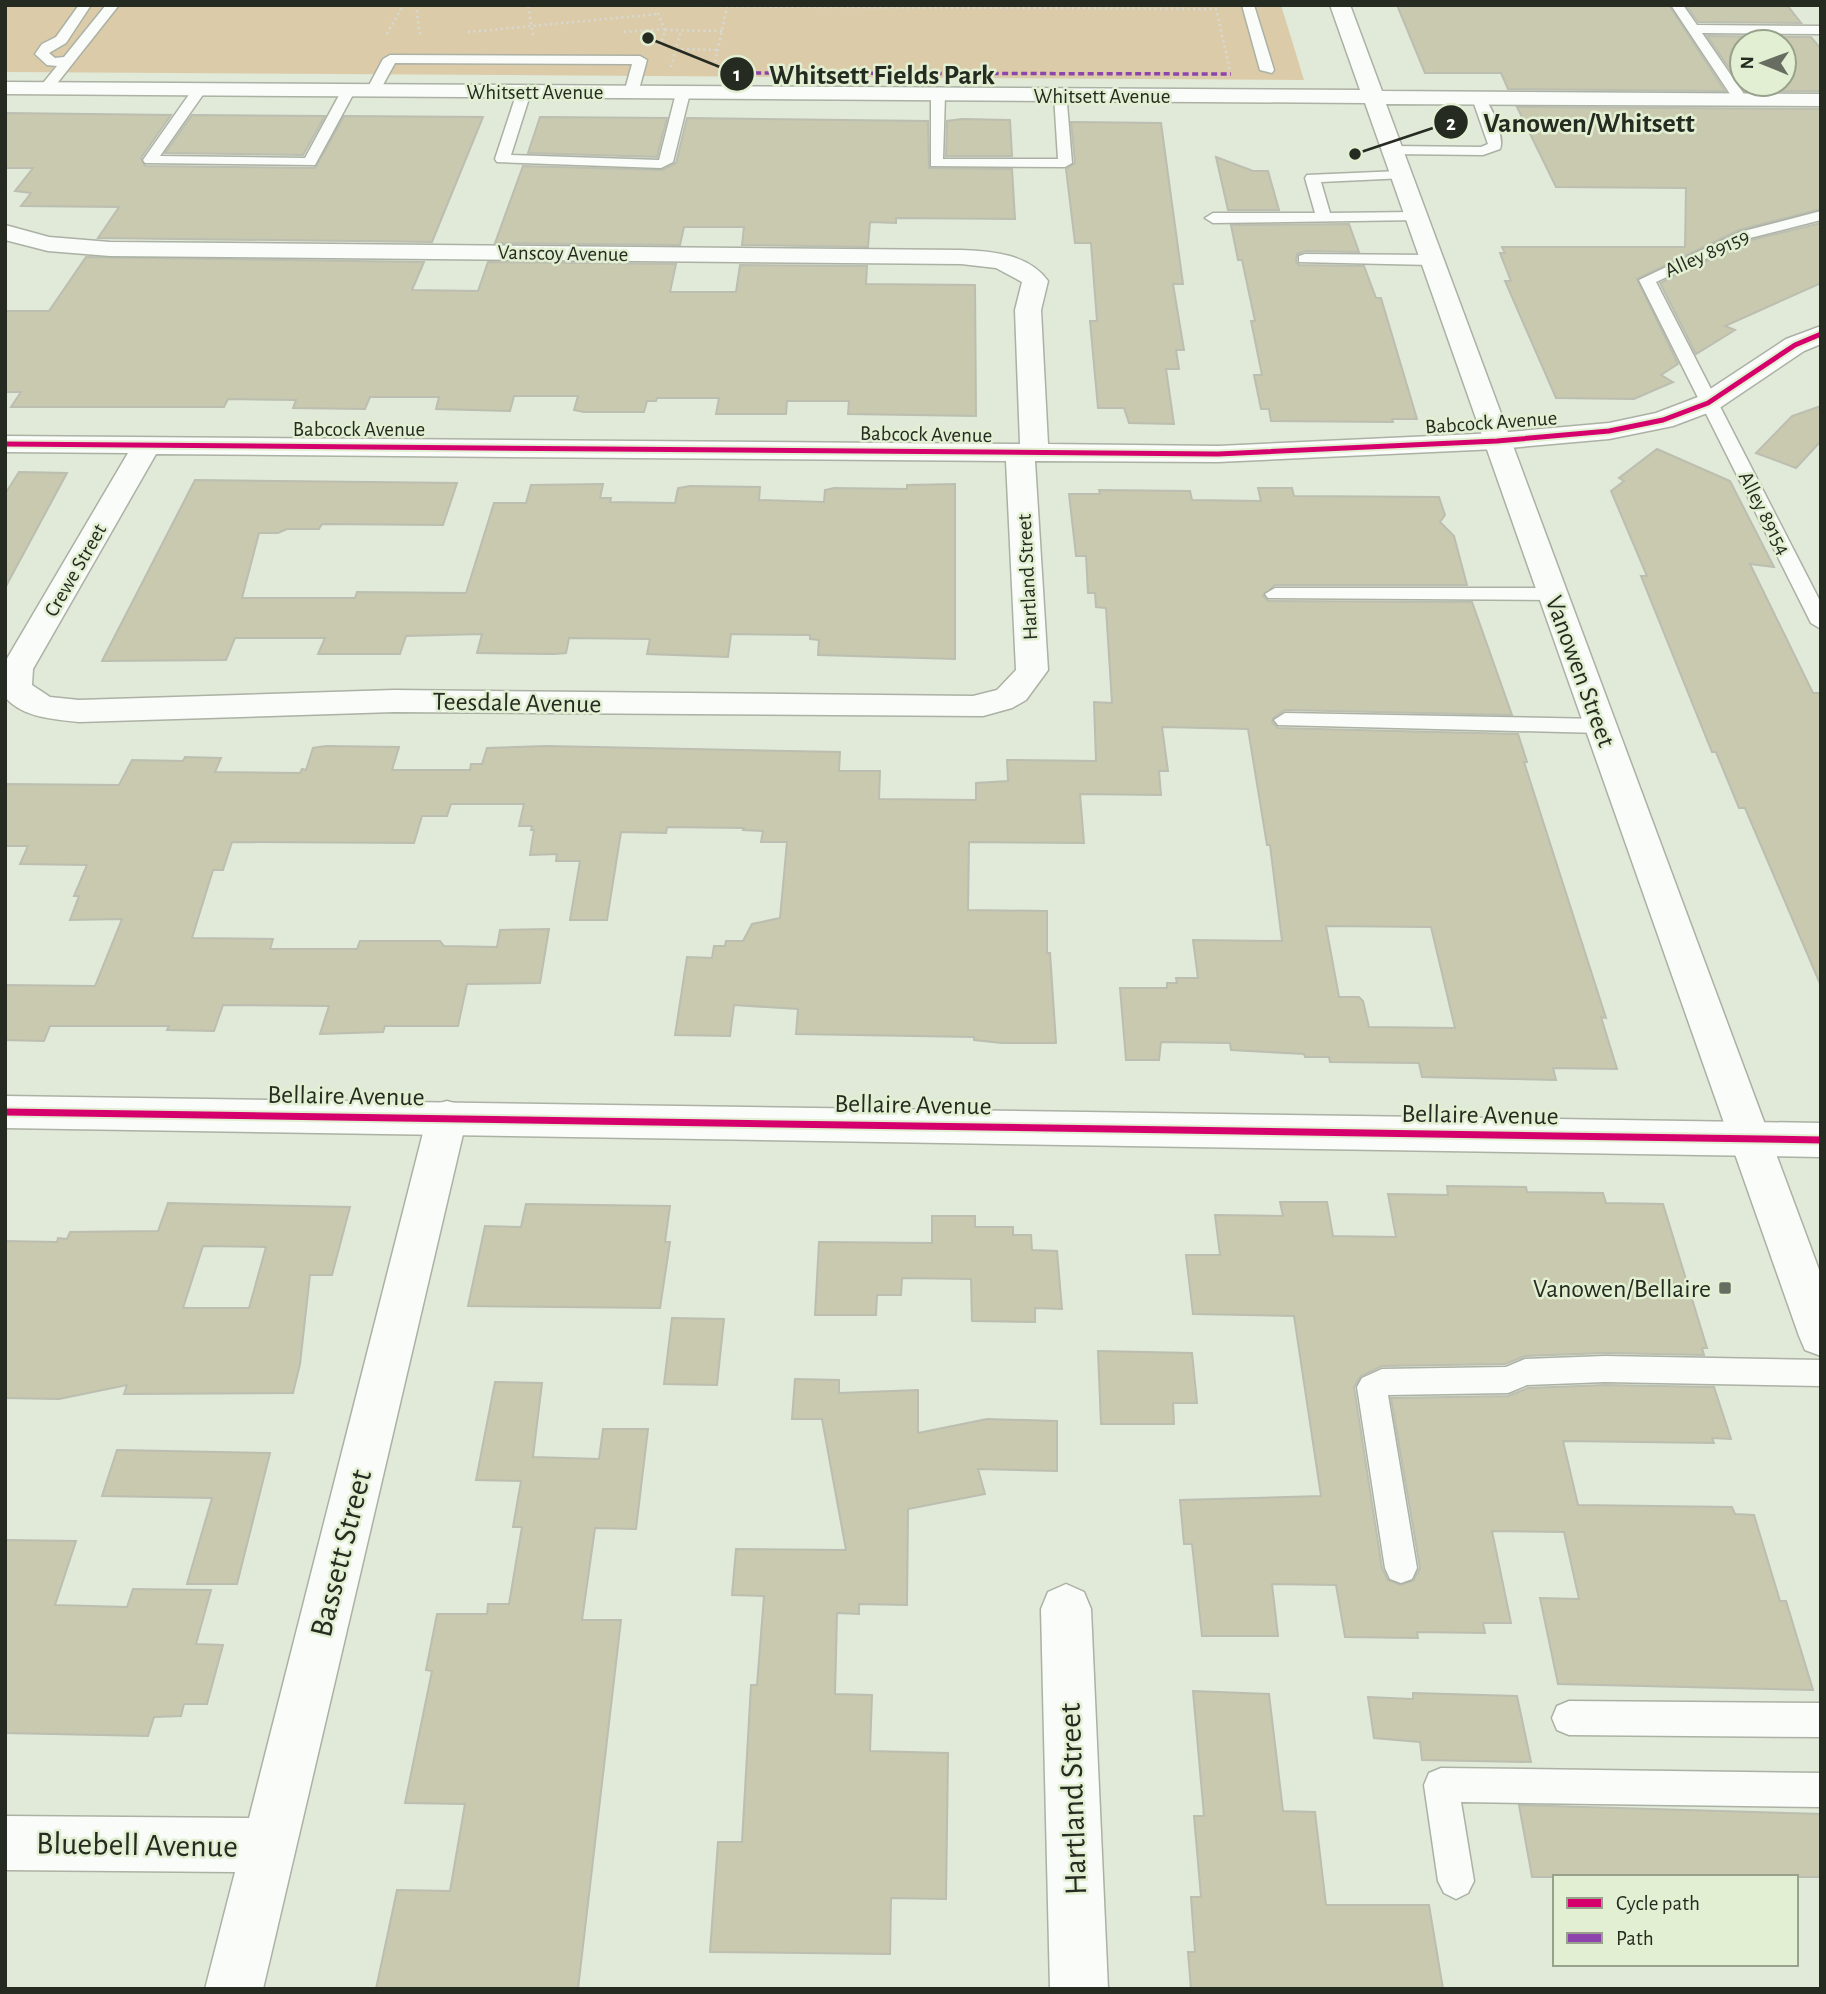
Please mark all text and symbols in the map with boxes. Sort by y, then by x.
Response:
north arrow [1728,28,1798,98]
callout: Whitsett Fields Park [720,49,1009,98]
text: N [1738,56,1757,70]
text: Whitsett Fields Park [769,62,995,90]
text: 1 [733,64,741,85]
street label: Whitsett Avenue [467,82,603,103]
street label: Whitsett Avenue [1034,86,1170,107]
callout: Vanowen/Whitsett [1434,98,1708,147]
text: Vanowen/Whitsett [1483,110,1695,138]
text: 2 [1446,113,1456,134]
street label: Alley 89159 [1662,225,1753,281]
street label: Vanscoy Avenue [498,242,628,265]
street label: Babcock Avenue [1424,407,1558,438]
street label: Babcock Avenue [293,419,425,440]
street label: Babcock Avenue [860,423,992,446]
street label: Alley 89154 [1735,468,1794,558]
street label: Hartland Street [1014,513,1041,641]
street label: Crewe Street [40,520,111,620]
street label: Vanowen Street [1541,592,1619,750]
street label: Teesdale Avenue [432,689,601,717]
street label: Bellaire Avenue [267,1082,425,1110]
street label: Bellaire Avenue [834,1091,992,1119]
street label: Bellaire Avenue [1401,1101,1559,1129]
place label: Vanowen/Bellaire [1533,1276,1711,1302]
marker: Vanowen/Bellaire [1717,1280,1733,1296]
street label: Bassett Street [305,1466,377,1640]
street label: Hartland Street [1054,1702,1092,1896]
street label: Bluebell Avenue [36,1827,238,1863]
legend [1553,1875,1798,1966]
text: Cycle path [1616,1893,1700,1914]
text: Path [1616,1928,1654,1949]

